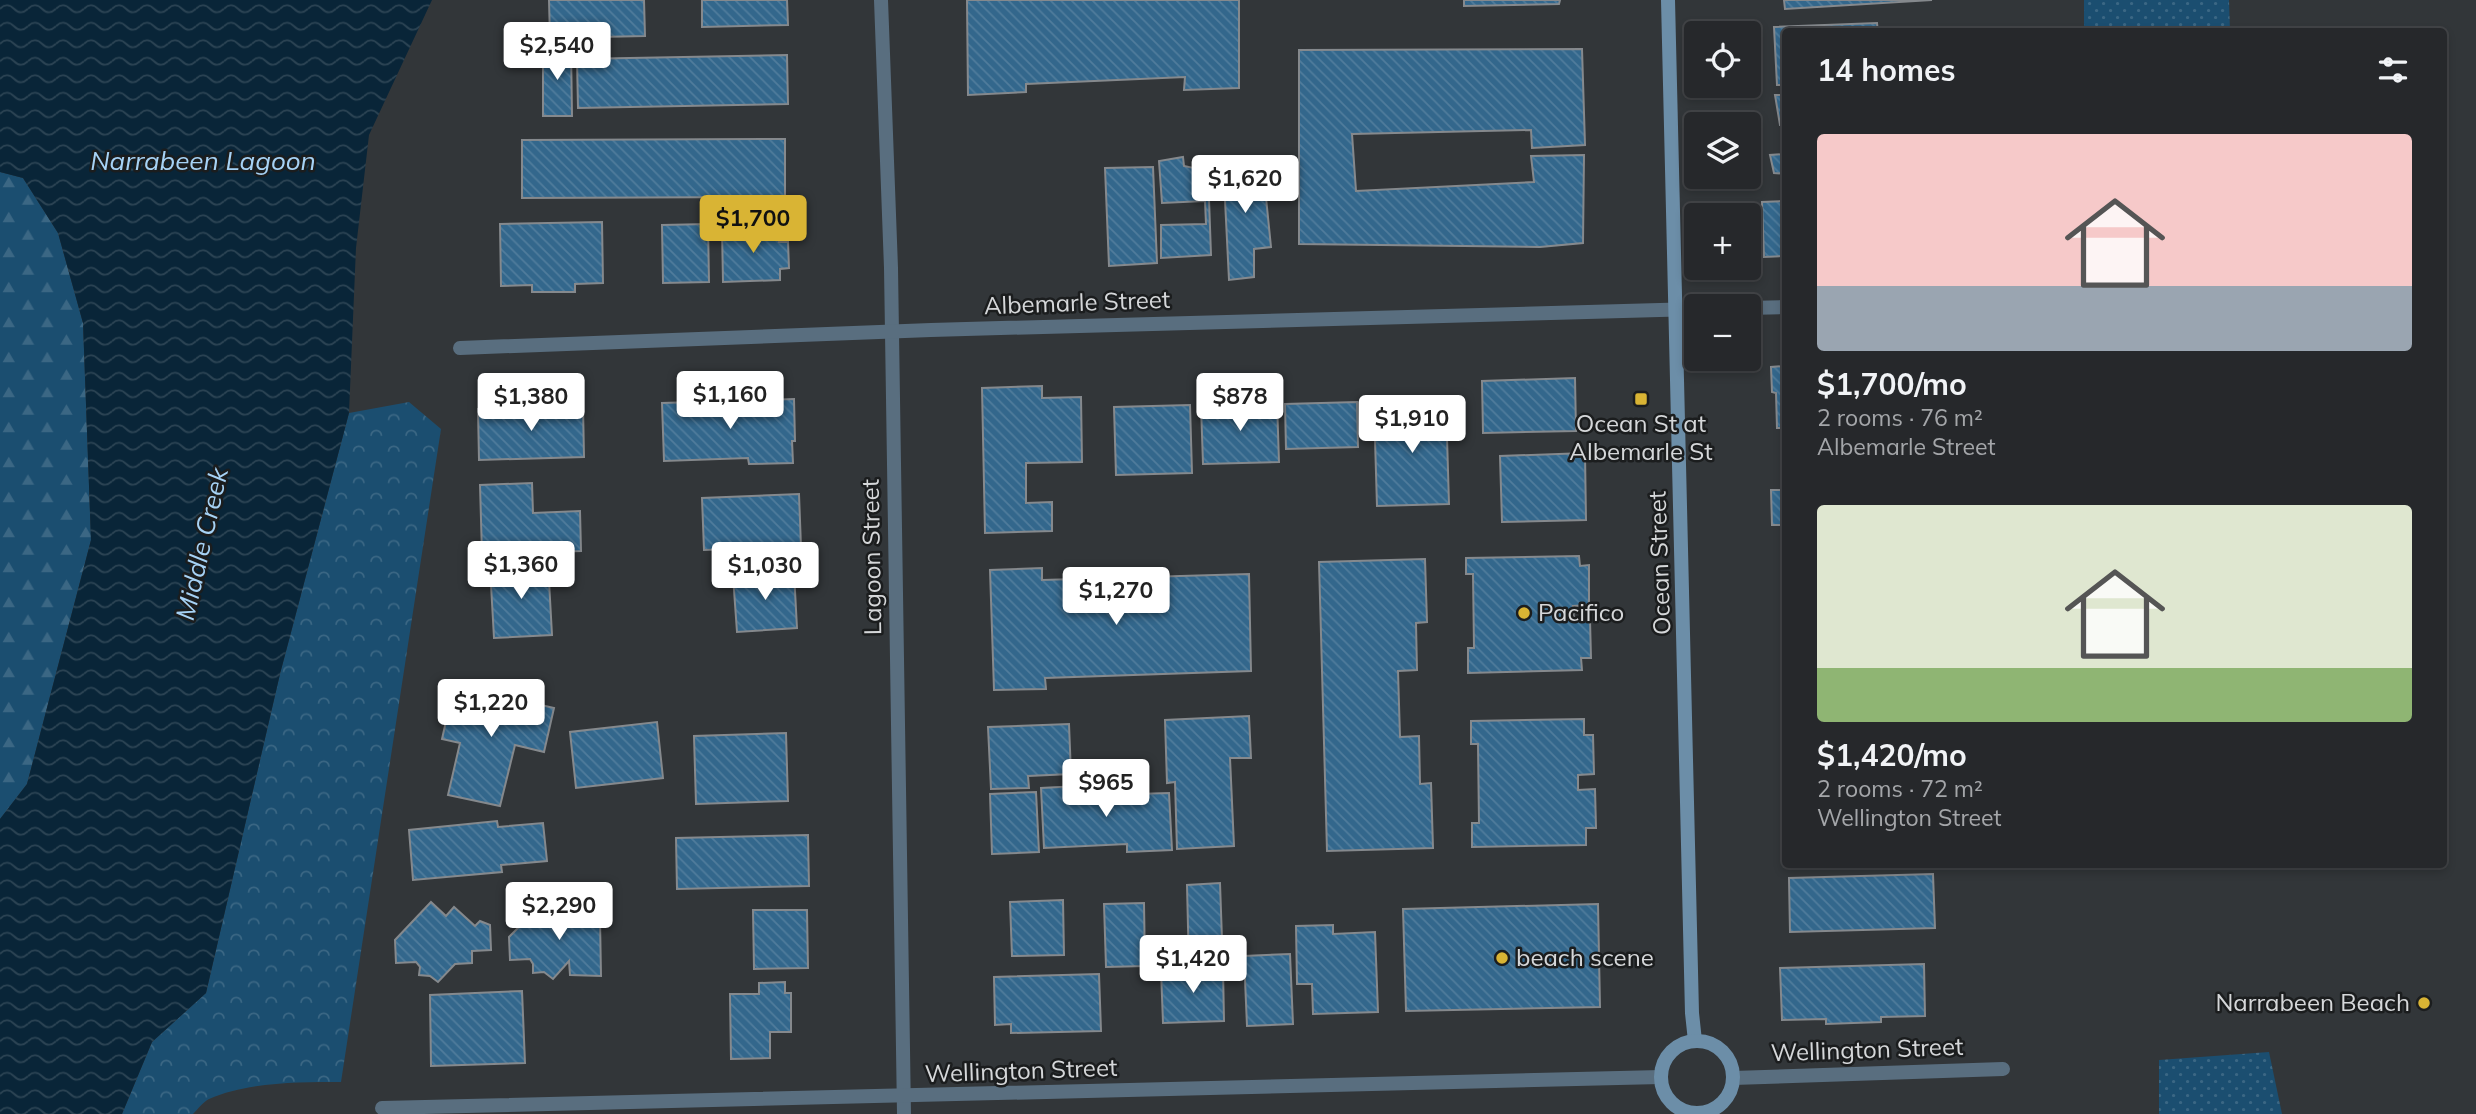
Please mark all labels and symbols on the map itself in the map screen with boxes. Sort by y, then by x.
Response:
pin: $2,540 [500,22,614,82]
water label: Narrabeen Lagoon [90,144,316,177]
pin: $1,620 [1188,156,1302,215]
pin: $1,700 [696,196,810,255]
street label: Albemarle Street [983,284,1171,320]
pin: $1,160 [673,372,787,431]
pin: $1,380 [474,374,588,433]
pin: $878 [1199,374,1281,433]
marker: Ocean St at Albemarle St [1633,391,1649,407]
pin: $1,910 [1355,396,1469,455]
place label: Ocean St at Albemarle St [1569,408,1713,466]
water label: Middle Creek [168,464,235,623]
street label: Lagoon Street [855,479,887,635]
street label: Ocean Street [1641,490,1677,636]
pin: $1,360 [464,542,578,601]
pin: $1,030 [708,542,822,602]
pin: $1,270 [1059,568,1173,627]
place label: Pacifico [1538,597,1624,627]
marker: Pacifico [1516,605,1532,621]
pin: $1,220 [434,680,548,739]
pin: $965 [1065,760,1147,819]
pin: $2,290 [502,883,616,942]
pin: $1,420 [1136,936,1250,995]
place label: beach scene [1516,942,1654,972]
marker: beach scene [1494,950,1510,966]
place label: Narrabeen Beach [2215,987,2410,1017]
marker: Narrabeen Beach [2416,995,2432,1011]
street label: Wellington Street [1770,1031,1964,1067]
street label: Wellington Street [924,1052,1118,1088]

